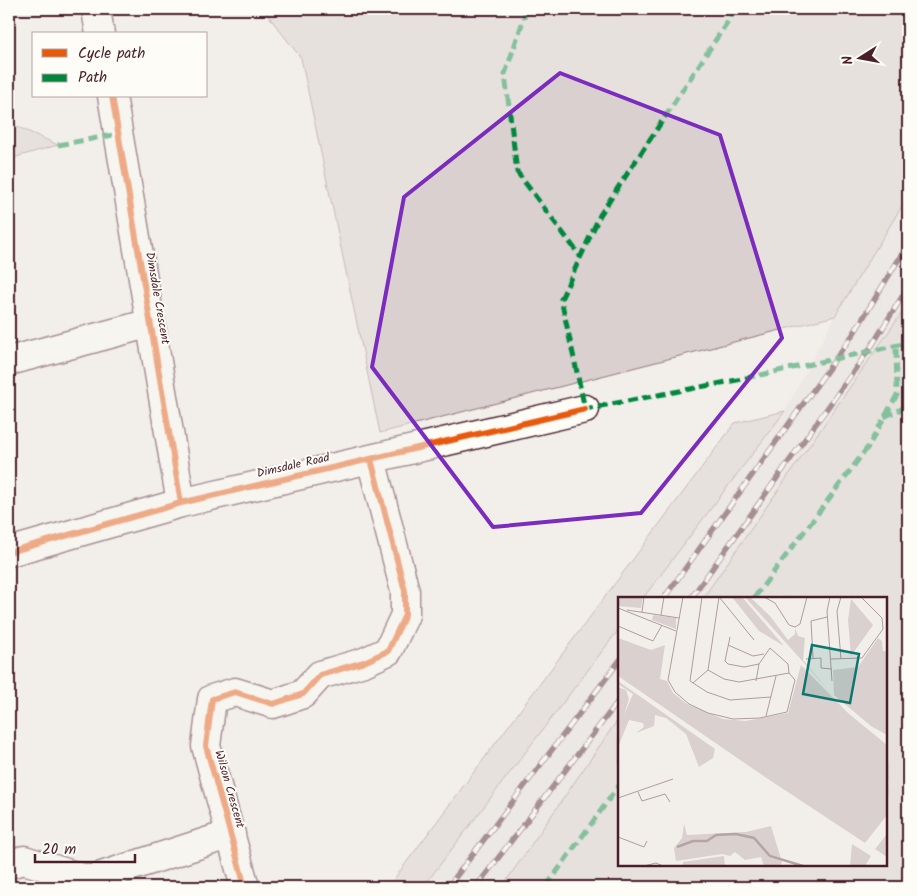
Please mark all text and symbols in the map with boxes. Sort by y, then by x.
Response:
legend [32,32,208,98]
north arrow [834,32,884,82]
text: Cycle path [78,42,145,66]
text: N [837,54,860,67]
text: Path [78,66,107,90]
street label: Dimsdale Crescent [140,250,175,346]
street label: Dimsdale Road [255,448,332,483]
inset map [618,597,887,866]
street label: Wilson Crescent [209,748,250,831]
scale bar [35,831,135,863]
text: 20 m [42,838,76,862]

